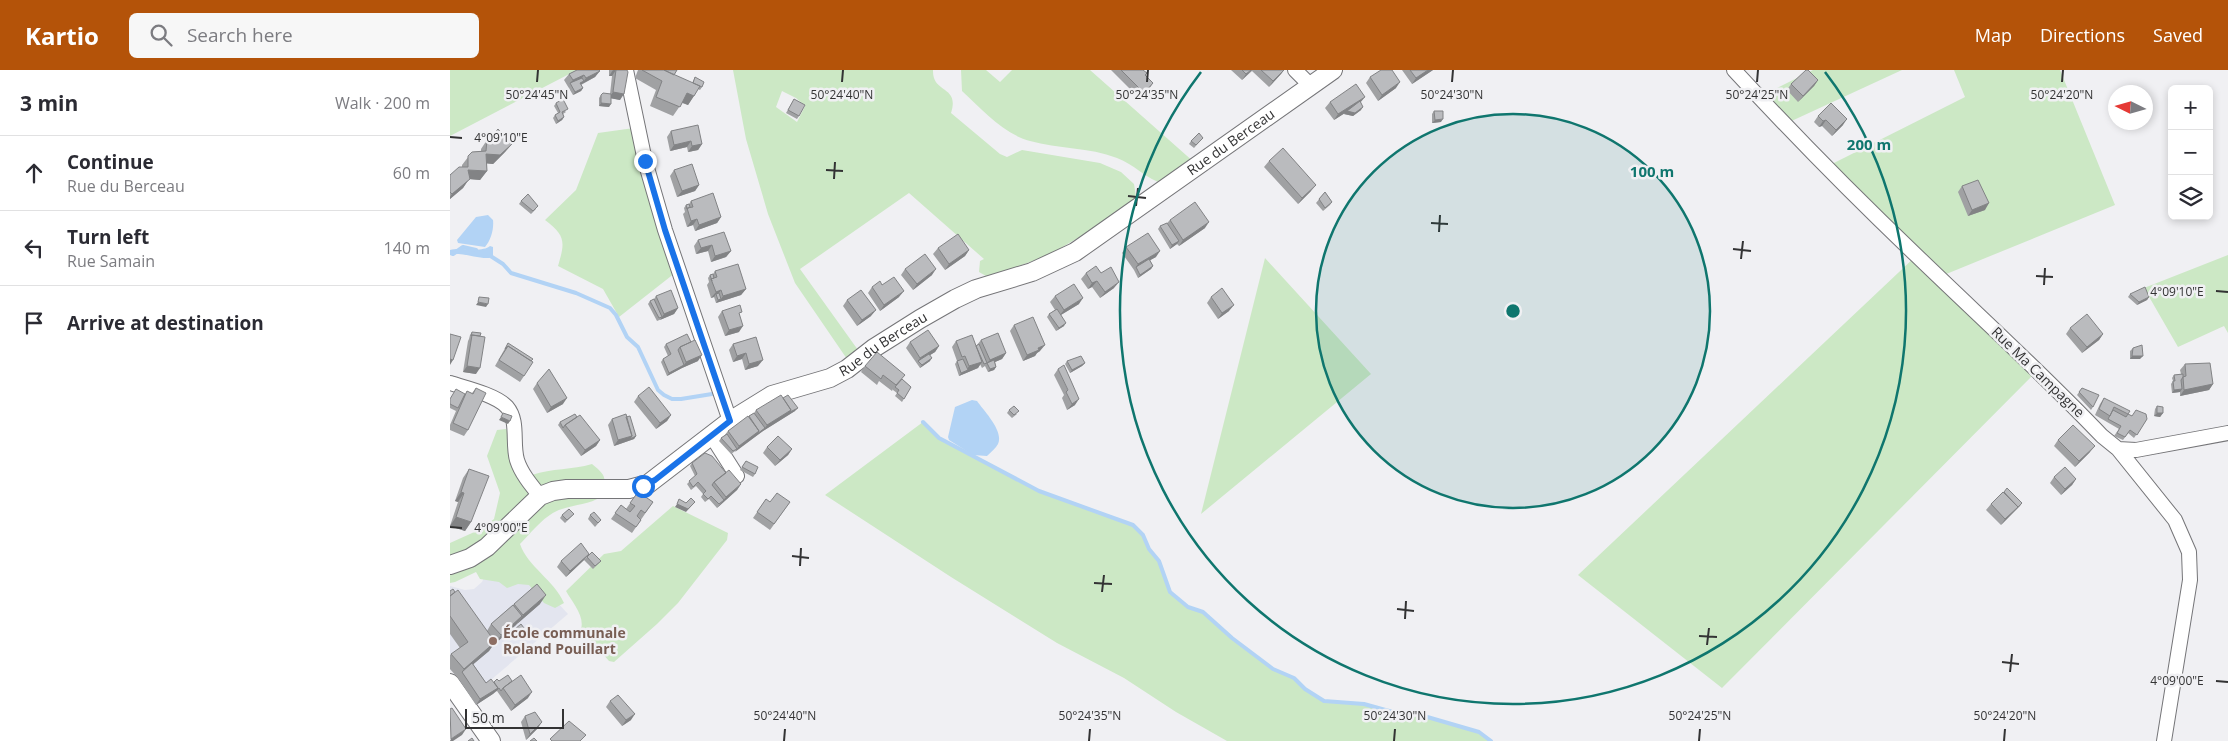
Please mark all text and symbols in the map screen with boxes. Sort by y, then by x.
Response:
search box [129,13,479,58]
text: Kartio [25,19,99,52]
icon: search [147,21,175,49]
text: Search here [187,22,293,48]
text: Map [1975,23,2012,47]
text: Directions [2040,23,2125,47]
text: Saved [2153,23,2203,47]
north arrow [2108,85,2153,130]
map controls [2168,85,2213,220]
button: + [2168,85,2213,130]
text: 50°24'45"N [506,86,568,103]
text: 50°24'40"N [811,86,873,103]
text: 50°24'35"N [1116,86,1178,103]
text: 50°24'30"N [1421,86,1483,103]
text: 50°24'25"N [1726,86,1788,103]
text: 50°24'20"N [2031,86,2093,103]
text: 3 min [20,89,78,117]
text: Walk · 200 m [335,92,430,114]
street label: Rue du Berceau [1183,104,1278,179]
text: 4°09'10"E [474,129,528,146]
button: − [2168,130,2213,175]
text: 200 m [1847,134,1891,154]
text: Continue [67,149,154,175]
route end [634,150,657,173]
icon: ahead [20,159,48,187]
text: 100 m [1630,161,1674,181]
text: 60 m [393,162,430,184]
text: Rue du Berceau [67,175,185,197]
button: layers [2168,175,2213,220]
text: Turn left [67,224,149,250]
icon: left [20,234,48,262]
text: 140 m [384,237,430,259]
text: Rue Samain [67,250,155,272]
text: 4°09'10"E [2150,283,2204,300]
centre of rings [1504,302,1522,320]
street label: Rue du Berceau [835,307,930,381]
icon: arrive [20,309,48,337]
text: Arrive at destination [67,310,264,336]
street label: Rue Ma Campagne [1988,322,2089,421]
route start [632,475,655,498]
text: 4°09'00"E [474,519,528,536]
place label: École communale Roland Pouillart [503,623,626,658]
marker: École communale Roland Pouillart [487,635,499,647]
text: 4°09'00"E [2150,672,2204,689]
scale bar [465,706,564,729]
text: 50°24'40"N [754,707,816,724]
text: 50°24'35"N [1059,707,1121,724]
text: 50°24'30"N [1364,707,1426,724]
text: 50°24'25"N [1669,707,1731,724]
text: 50°24'20"N [1974,707,2036,724]
text: 50 m [472,708,505,727]

